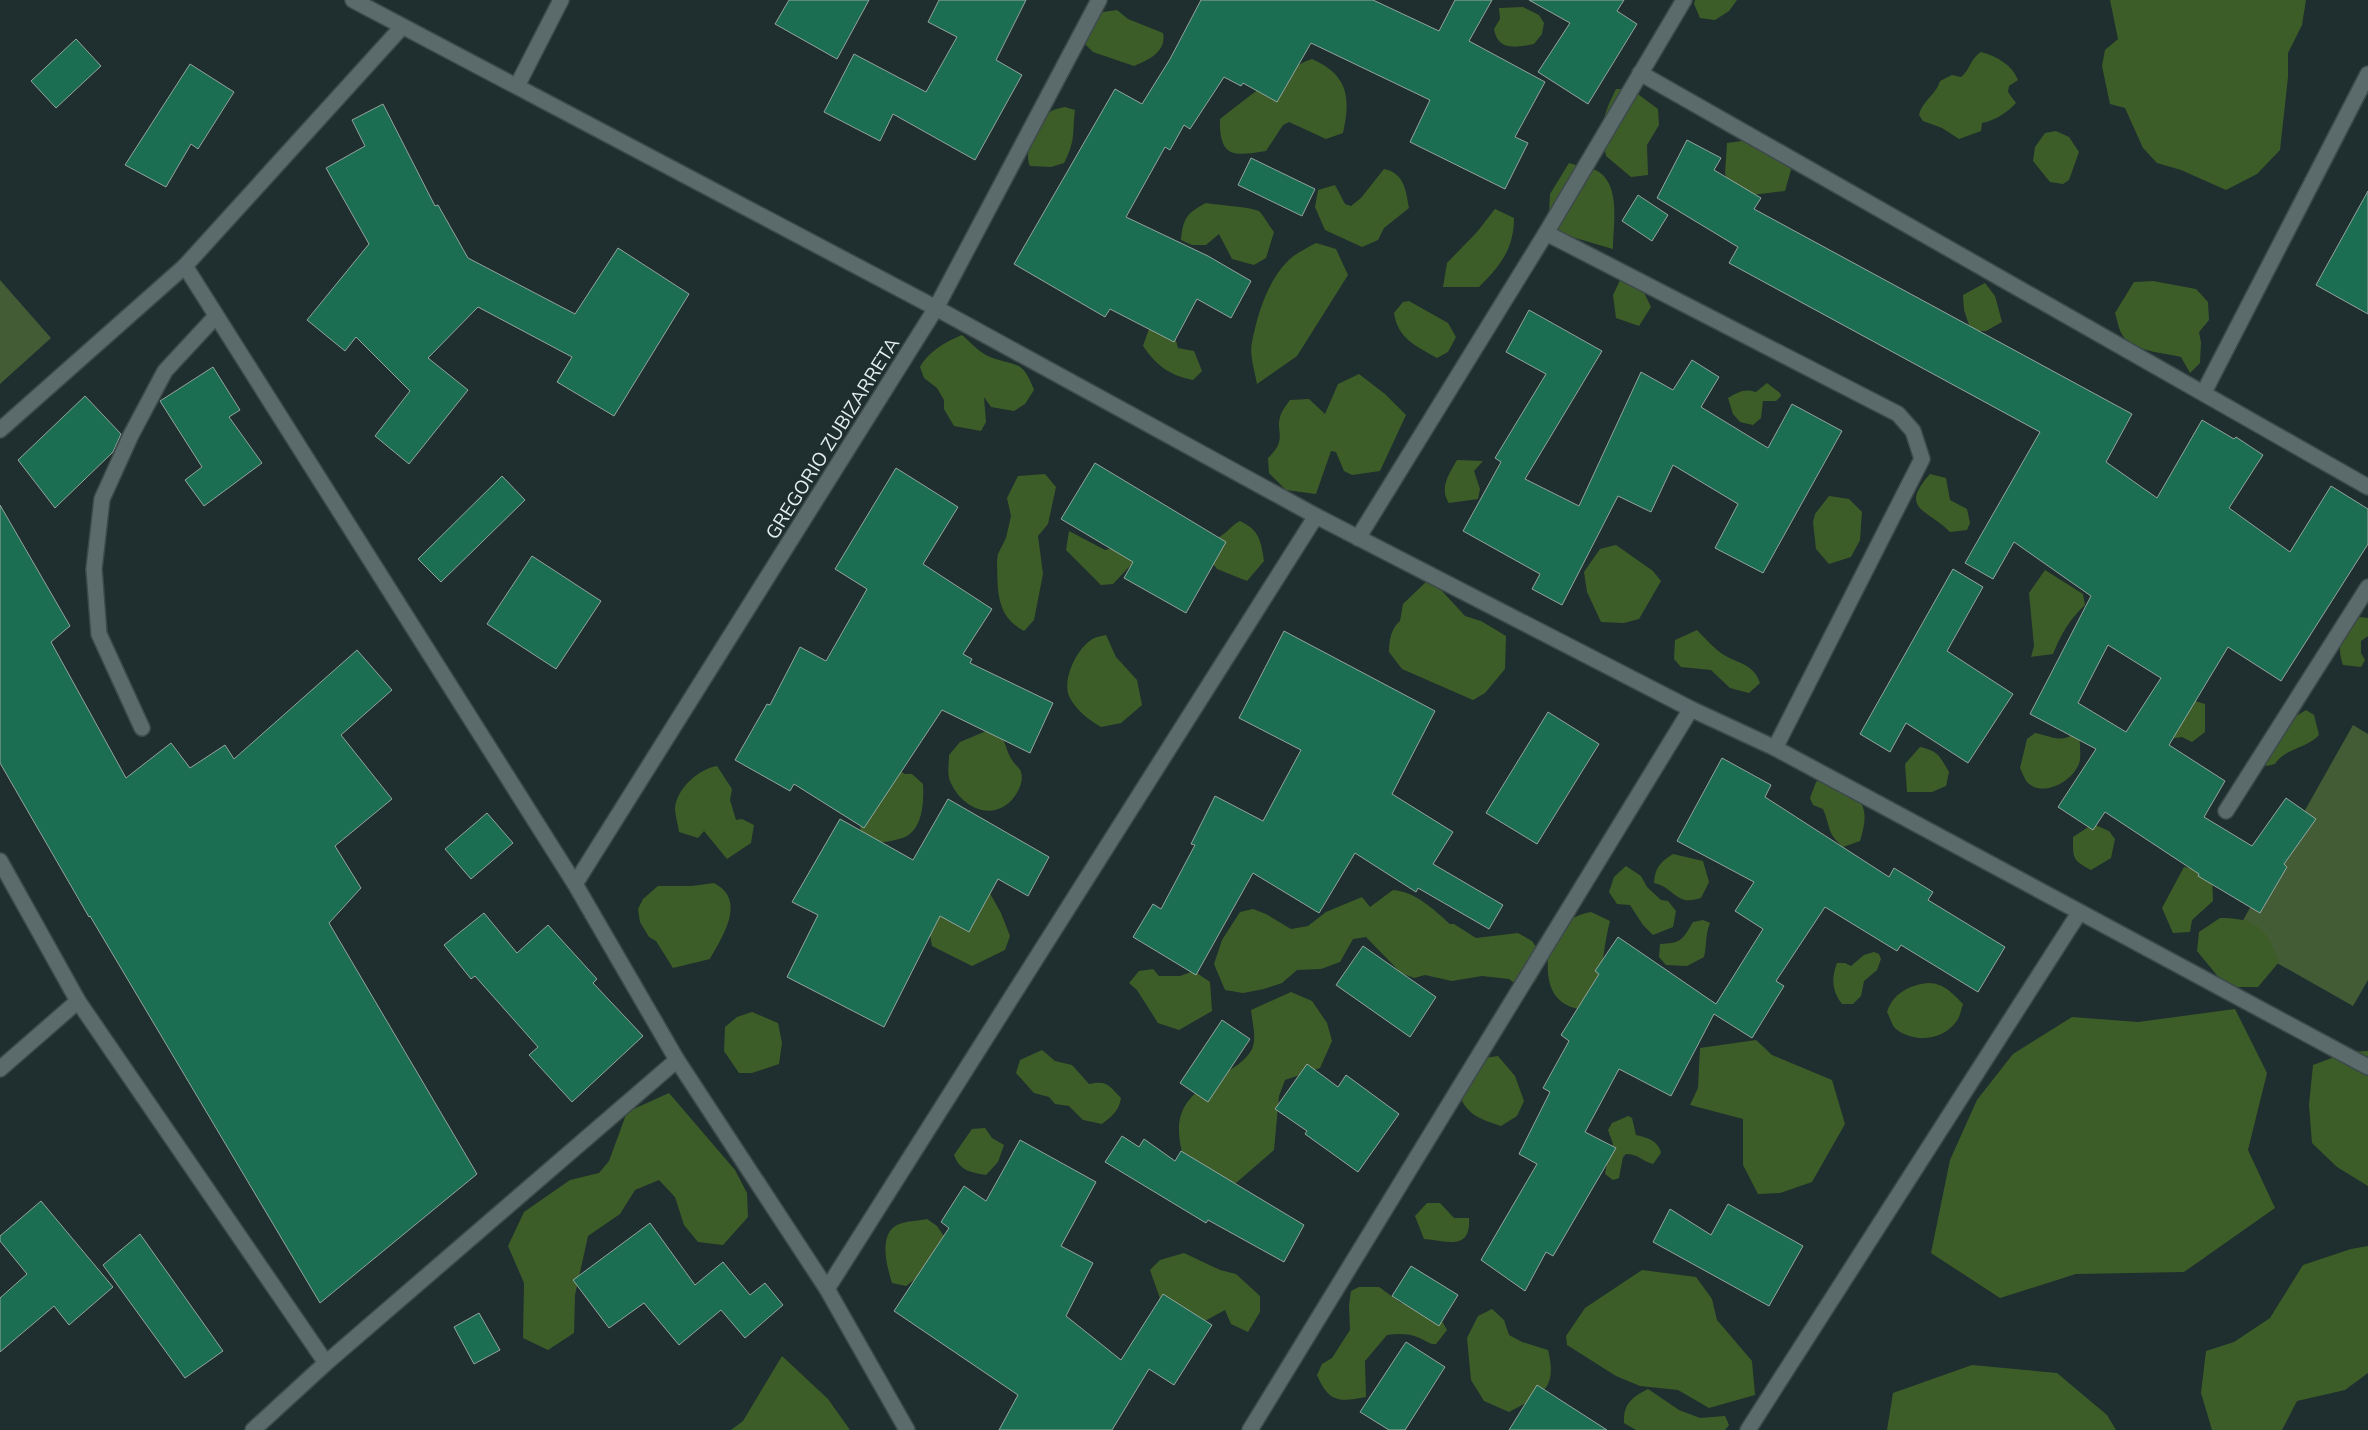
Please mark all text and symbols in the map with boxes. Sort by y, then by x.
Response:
street label: GREGORIO ZUBIZARRETA [760,332,904,543]

